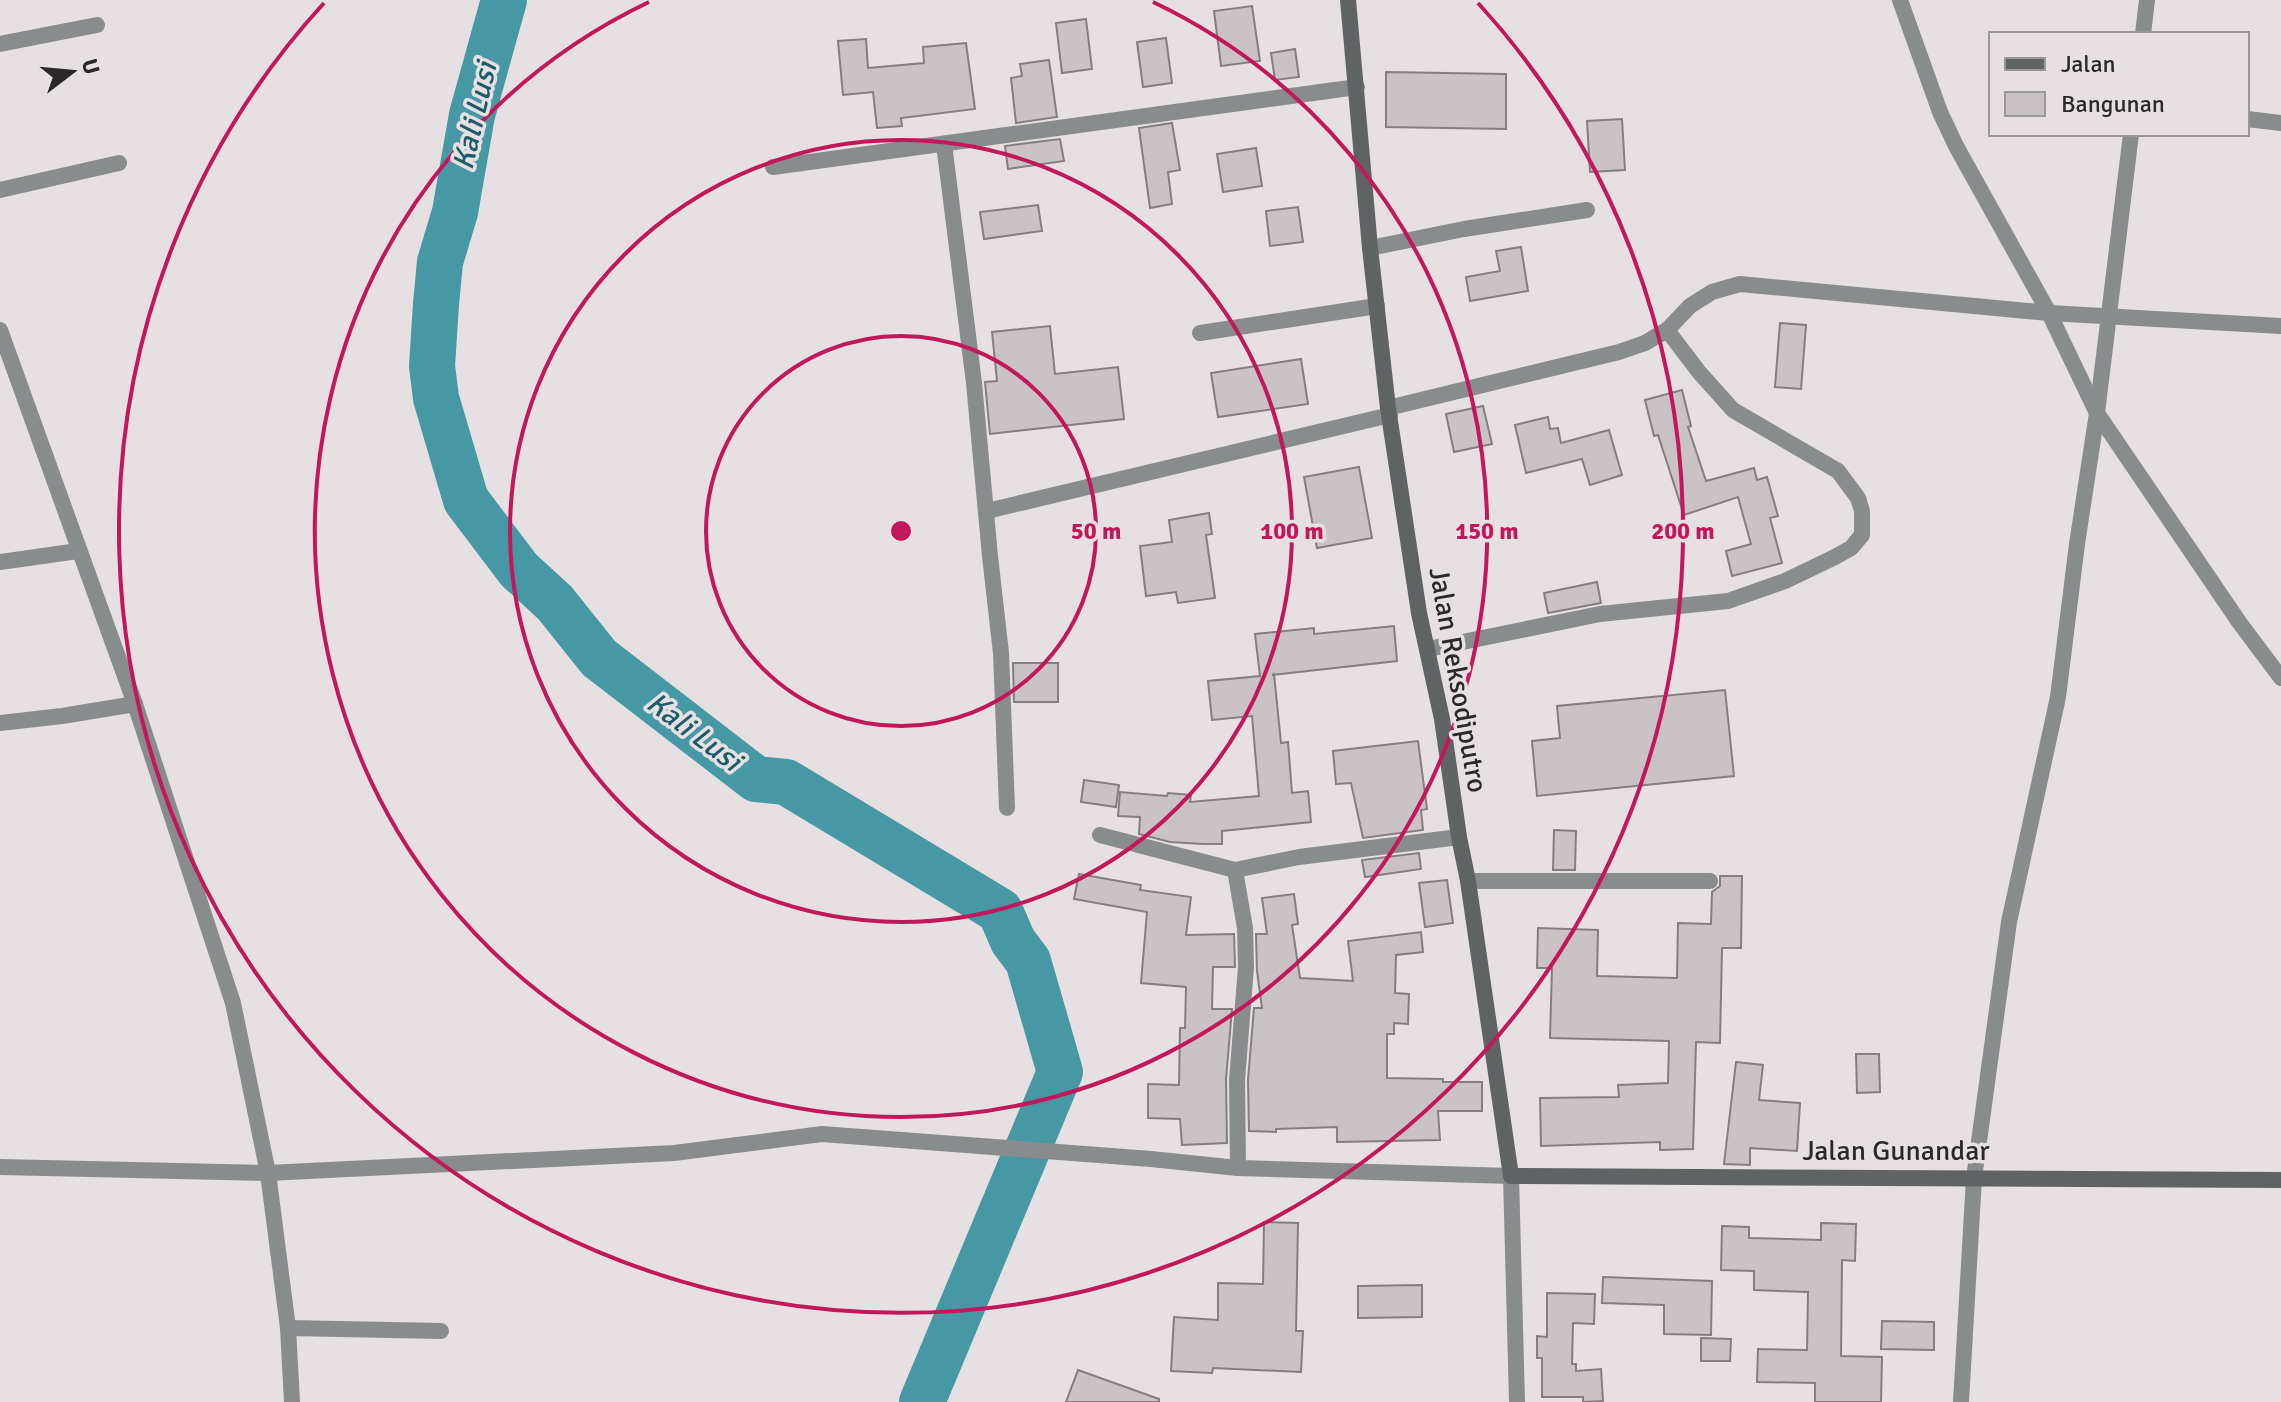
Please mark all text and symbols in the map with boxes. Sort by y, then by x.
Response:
north arrow [32,32,112,112]
legend [1989,32,2249,136]
text: Jalan [2061,49,2116,79]
text: U [76,56,106,77]
water label: Kali Lusi [445,56,506,173]
text: Bangunan [2061,89,2165,119]
text: 50 m [1071,516,1121,546]
text: 100 m [1260,516,1324,546]
text: 150 m [1455,516,1519,546]
text: 200 m [1651,516,1715,546]
centre of rings [887,517,915,545]
street label: Jalan Reksodiputro [1421,565,1495,795]
water label: Kali Lusi [639,684,751,781]
street label: Jalan Gunandar [1802,1134,1990,1168]

